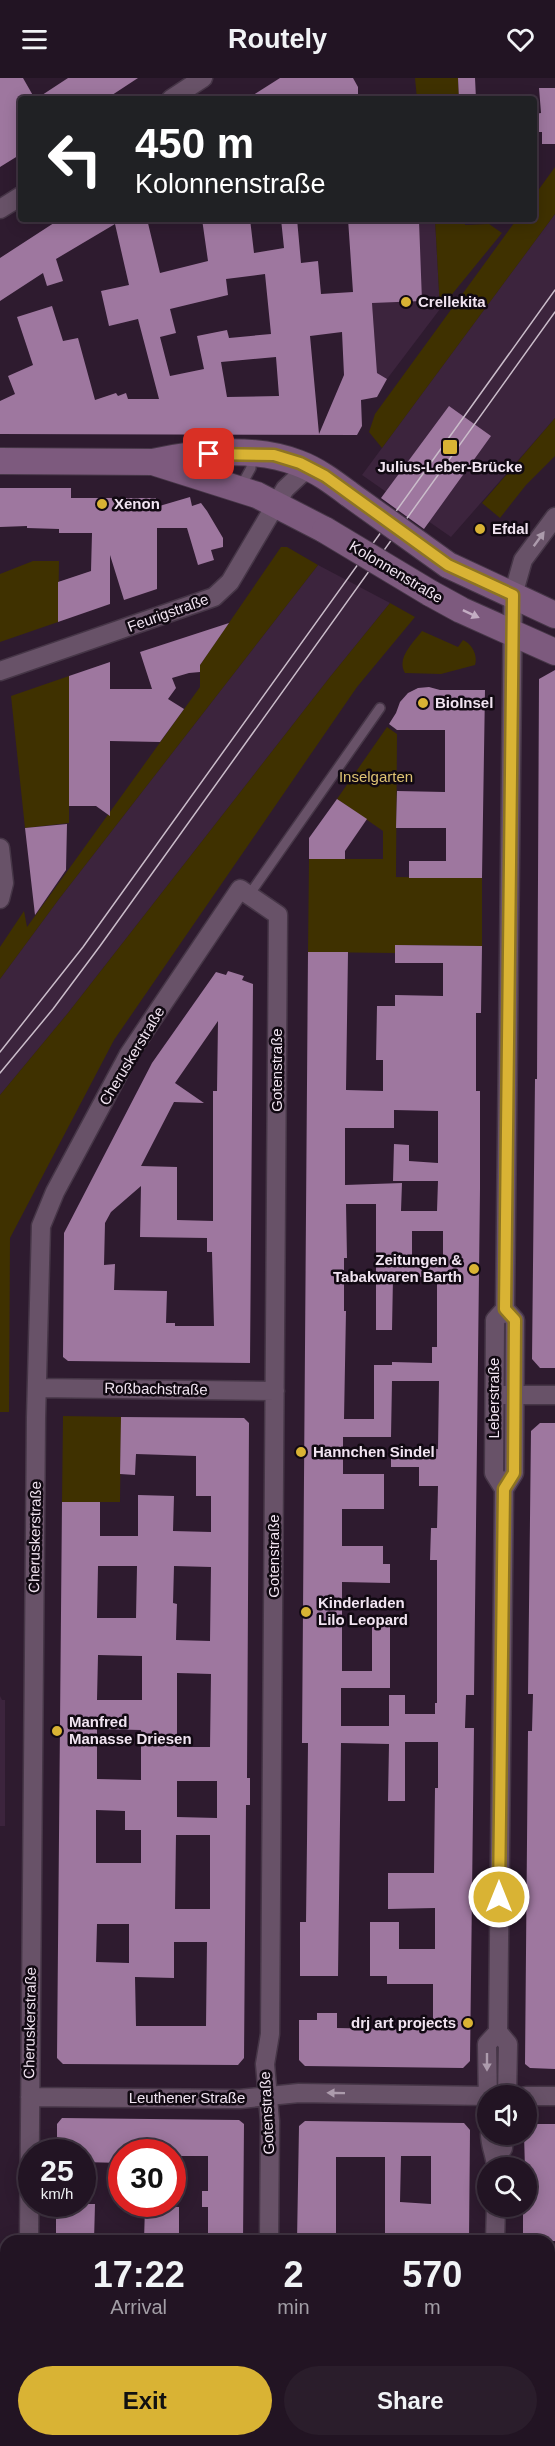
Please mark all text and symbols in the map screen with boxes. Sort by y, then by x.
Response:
icon: menu [18,23,51,56]
icon: heart [504,23,537,56]
text: Routely [228,24,327,54]
icon: left [36,120,114,198]
text: 450 m [135,120,254,167]
text: Kolonnenstraße [135,169,326,199]
place label: Crellekita [418,293,486,310]
marker: Crellekita [399,295,413,309]
pin [183,428,234,479]
icon: arrive [192,437,225,470]
marker: Julius-Leber-Brücke [441,438,459,456]
place label: Julius-Leber-Brücke [377,458,523,475]
place label: Xenon [114,495,160,512]
marker: Xenon [95,497,109,511]
place label: Efdal [492,520,529,537]
marker: Efdal [473,522,487,536]
one-way arrow [533,531,545,547]
street label: Kolonnenstraße [346,537,446,606]
street label: Feurigstraße [125,590,211,635]
one-way arrow [462,610,479,619]
place label: BioInsel [435,694,493,711]
marker: BioInsel [416,696,430,710]
park label: Inselgarten [339,768,413,785]
street label: Cheruskerstraße [96,1003,168,1108]
street label: Gotenstraße [268,1028,285,1112]
place label: Zeitungen & Tabakwaren Barth [333,1251,462,1285]
marker: Zeitungen & Tabakwaren Barth [467,1262,481,1276]
street label: Leberstraße [485,1358,502,1438]
street label: Roßbachstraße [104,1379,208,1398]
place label: Hannchen Sindel [313,1443,435,1460]
marker: Hannchen Sindel [294,1445,308,1459]
street label: Cheruskerstraße [25,1481,44,1593]
street label: Gotenstraße [265,1514,282,1598]
place label: Kinderladen Lilo Leopard [318,1594,408,1628]
marker: Kinderladen Lilo Leopard [299,1605,313,1619]
place label: Manfred Manasse Driesen [69,1713,192,1747]
marker: Manfred Manasse Driesen [50,1724,64,1738]
position arrow [467,1865,531,1929]
street label: Cheruskerstraße [20,1967,39,2079]
place label: drj art projects [351,2014,456,2031]
marker: drj art projects [461,2016,475,2030]
one-way arrow [482,2052,492,2071]
street label: Gotenstraße [256,2071,277,2155]
map controls [477,2085,537,2217]
button: sound [477,2085,537,2145]
street label: Leuthener Straße [129,2089,245,2106]
one-way arrow [326,2089,345,2098]
speed limit sign: 30 [108,2139,186,2217]
text: 25 [40,2154,74,2187]
button: search [477,2157,537,2217]
text: km/h [41,2185,73,2202]
text: 17:22 [93,2254,185,2295]
text: 2 [283,2254,303,2295]
text: 570 [402,2254,462,2295]
text: Arrival [110,2296,167,2318]
text: min [277,2296,310,2318]
text: m [424,2296,441,2318]
button: Exit [18,2366,272,2435]
button: Share [284,2366,537,2435]

